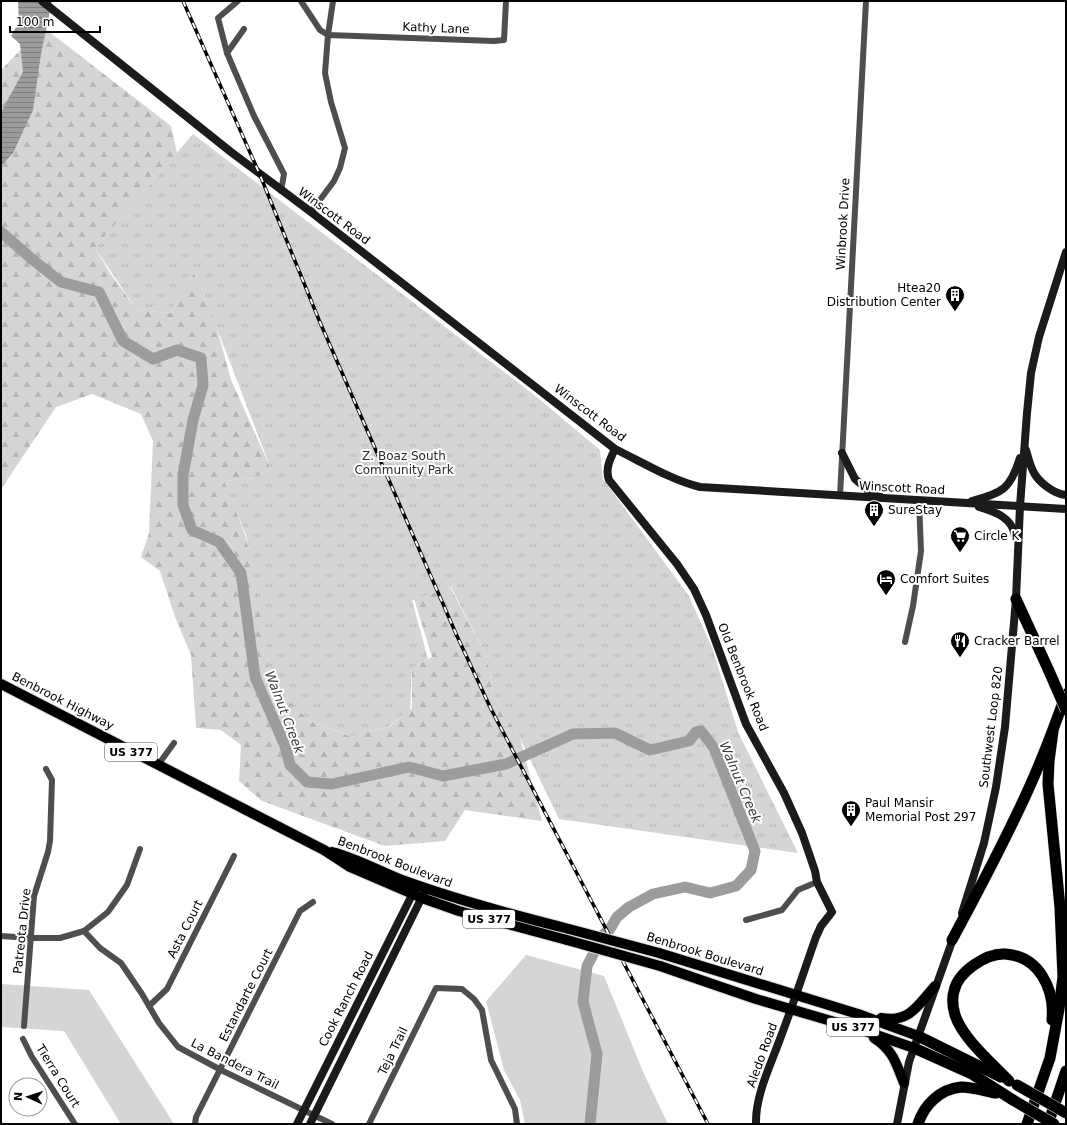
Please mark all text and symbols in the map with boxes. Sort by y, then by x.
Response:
scale bar [10,8,100,34]
text: 100 m [16,15,54,29]
street label: Kathy Lane [402,20,470,36]
street label: Winbrook Drive [834,178,852,270]
street label: Winscott Road [295,185,373,247]
place label: Htea20 Distribution Center [827,281,941,309]
building icon: Htea20 Distribution Center [944,284,966,312]
street label: Winscott Road [551,382,629,444]
park label: Z. Boaz South Community Park [354,449,454,477]
street label: Winscott Road [859,479,945,497]
building icon: SureStay [863,499,885,527]
place label: SureStay [888,503,942,517]
supermarket icon: Circle K [949,525,971,553]
place label: Circle K [974,529,1021,543]
hotel icon: Comfort Suites [875,568,897,596]
place label: Comfort Suites [900,572,989,586]
street label: Old Benbrook Road [715,621,771,733]
restaurant icon: Cracker Barrel [949,630,971,658]
place label: Cracker Barrel [974,634,1060,648]
street label: Southwest Loop 820 [977,665,1005,789]
street label: Benbrook Highway [10,669,116,733]
water label: Walnut Creek [262,669,307,756]
water label: Walnut Creek [717,739,765,826]
road number: US 377 [105,743,157,761]
place label: Paul Mansir Memorial Post 297 [865,796,976,824]
building icon: Paul Mansir Memorial Post 297 [840,799,862,827]
street label: Benbrook Boulevard [336,834,454,890]
street label: Patreota Drive [11,887,33,975]
street label: Asta Court [164,897,206,960]
road number: US 377 [463,910,515,928]
street label: Benbrook Boulevard [645,930,765,978]
street label: Estandarte Court [217,946,276,1044]
street label: Cook Ranch Road [316,949,376,1049]
road number: US 377 [827,1018,879,1036]
street label: Aledo Road [744,1021,780,1089]
street label: Teja Trail [375,1025,411,1078]
street label: La Bandera Trail [189,1036,281,1092]
street label: Tierra Court [33,1041,83,1110]
north arrow [8,1077,48,1117]
text: N [12,1092,25,1101]

